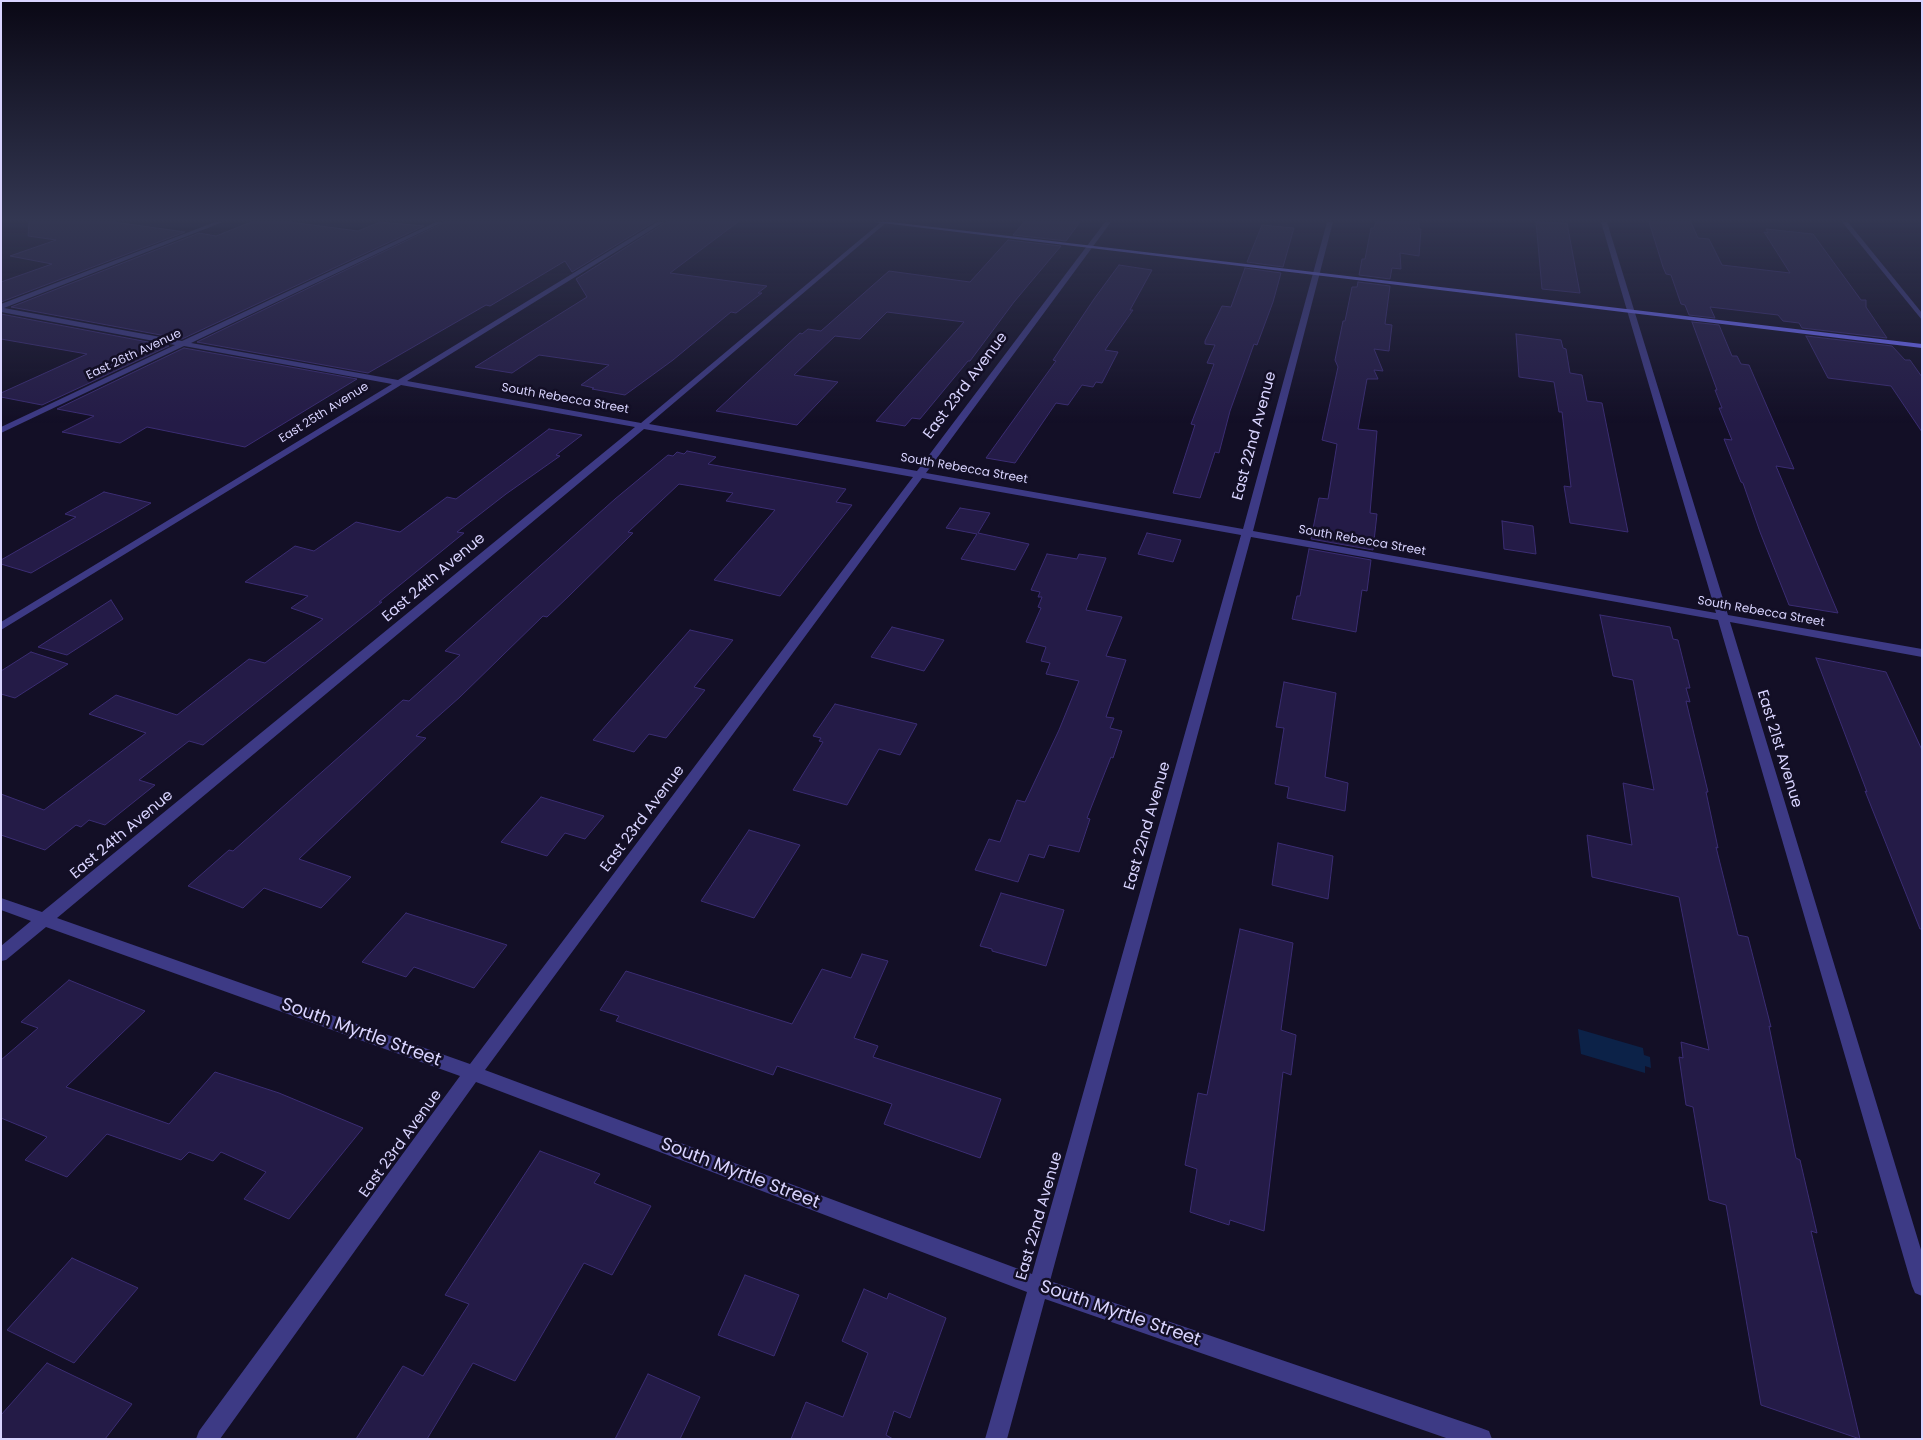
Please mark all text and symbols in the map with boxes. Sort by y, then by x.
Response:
street label: East 26th Avenue [84,327,184,383]
street label: East 23rd Avenue [920,329,1012,443]
street label: East 22nd Avenue [1229,370,1281,502]
street label: East 25th Avenue [277,380,371,446]
street label: South Rebecca Street [500,381,630,417]
street label: South Rebecca Street [899,451,1029,487]
street label: South Rebecca Street [1297,523,1427,559]
street label: East 24th Avenue [379,530,489,626]
street label: South Rebecca Street [1696,594,1826,630]
street label: East 21st Avenue [1753,688,1805,810]
street label: East 22nd Avenue [1121,760,1175,892]
street label: East 23rd Avenue [597,762,689,876]
street label: East 24th Avenue [67,787,177,883]
street label: South Myrtle Street [278,994,444,1072]
street label: East 23rd Avenue [356,1087,446,1201]
street label: South Myrtle Street [657,1134,823,1214]
street label: East 22nd Avenue [1013,1150,1067,1282]
street label: South Myrtle Street [1037,1276,1203,1352]

